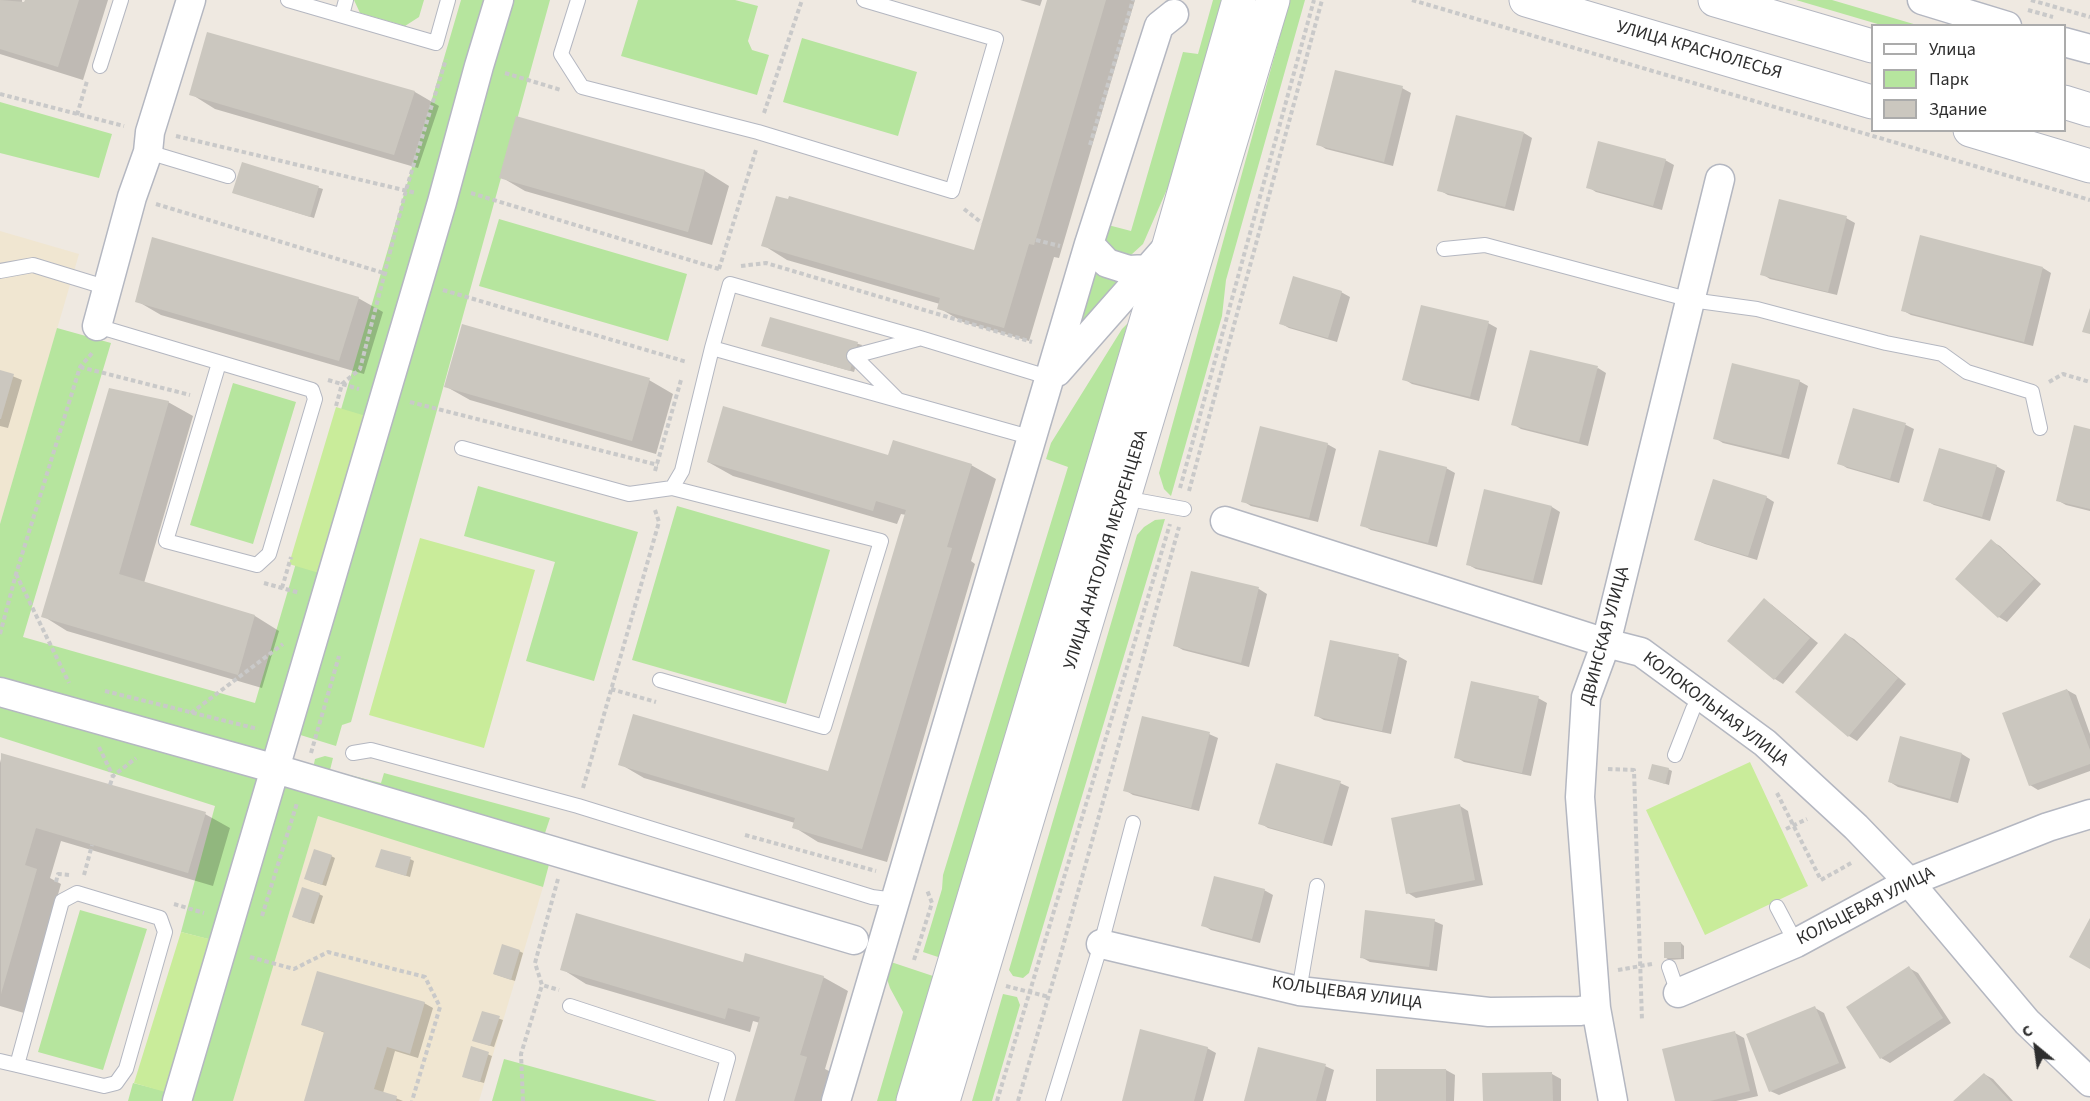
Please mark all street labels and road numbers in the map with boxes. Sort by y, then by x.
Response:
street label: УЛИЦА КРАСНОЛЕСЬЯ [1614,17,1784,85]
street label: УЛИЦА АНАТОЛИЯ МЕХРЕНЦЕВА [1060,428,1154,672]
street label: ДВИНСКАЯ УЛИЦА [1577,564,1635,708]
street label: КОЛОКОЛЬНАЯ УЛИЦА [1638,648,1792,772]
street label: КОЛЬЦЕВАЯ УЛИЦА [1794,863,1938,951]
street label: КОЛЬЦЕВАЯ УЛИЦА [1270,973,1424,1015]

